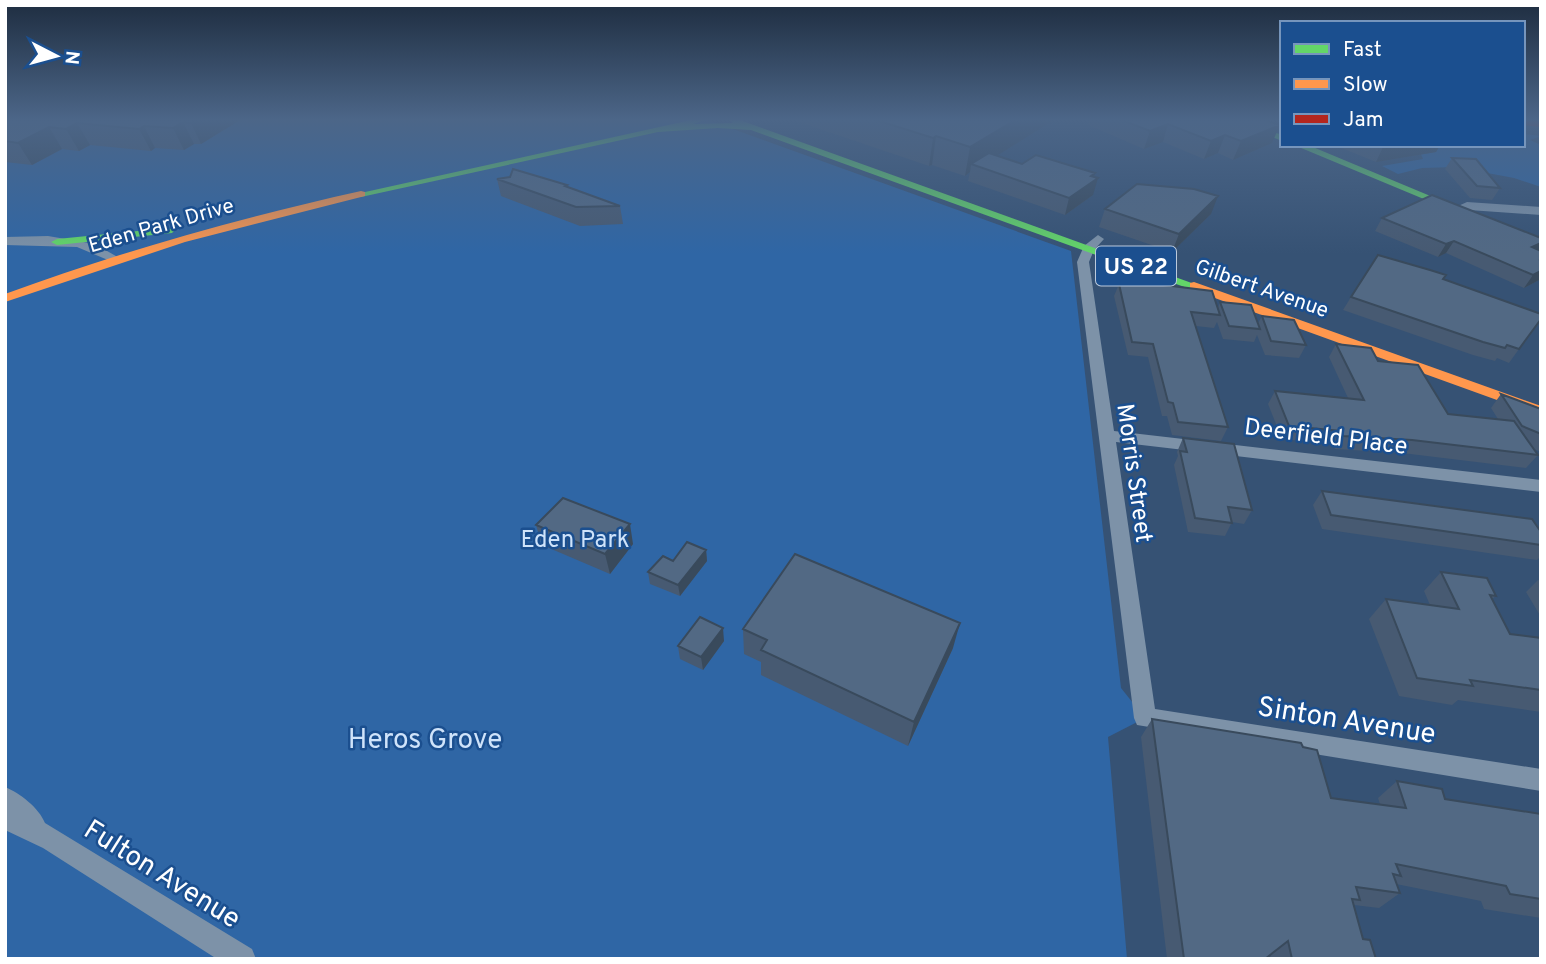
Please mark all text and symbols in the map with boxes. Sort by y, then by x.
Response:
north arrow [21,21,91,91]
legend [1280,21,1525,147]
text: Fast [1343,37,1382,64]
text: N [58,50,84,66]
text: Slow [1343,72,1388,99]
text: Jam [1343,107,1384,134]
street label: Eden Park Drive [86,193,237,260]
road number: US 22 [1096,246,1176,286]
street label: Gilbert Avenue [1191,254,1332,325]
street label: Morris Street [1108,402,1158,545]
street label: Deerfield Place [1243,413,1409,463]
park label: Eden Park [521,526,629,556]
street label: Sinton Avenue [1255,690,1438,754]
park label: Heros Grove [348,723,502,759]
street label: Fulton Avenue [76,813,247,938]

